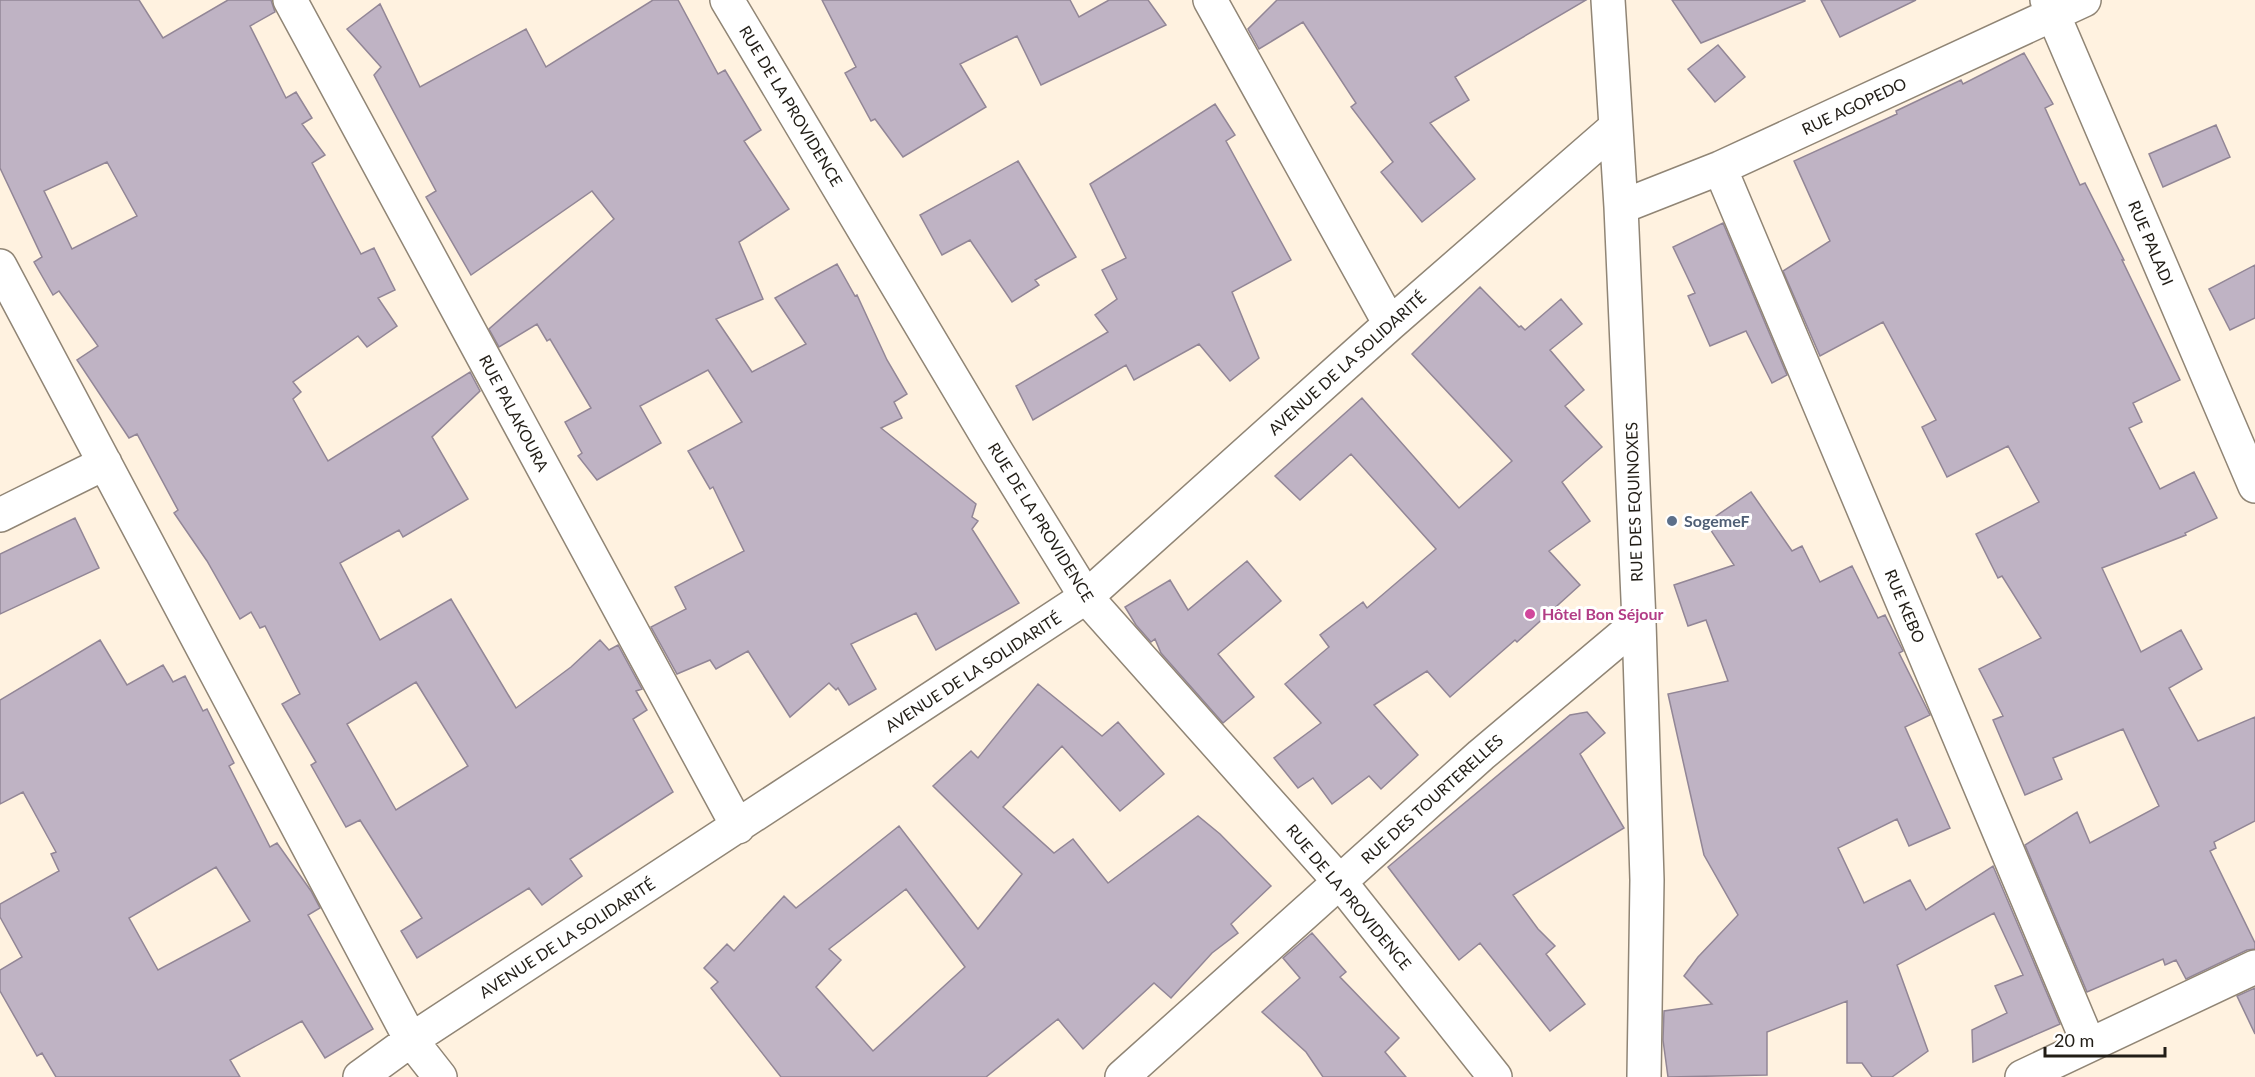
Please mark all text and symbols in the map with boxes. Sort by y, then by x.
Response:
street label: RUE DE LA PROVIDENCE [736,22,847,190]
street label: RUE AGOPEDO [1798,73,1909,138]
street label: RUE PALADI [2125,197,2178,288]
street label: AVENUE DE LA SOLIDARITÉ [1264,287,1429,438]
street label: RUE PALAKOURA [476,351,553,474]
street label: RUE DES EQUINOXES [1621,422,1646,582]
street label: RUE DE LA PROVIDENCE [985,439,1098,605]
place label: SogemeF [1684,511,1750,530]
marker: SogemeF [1665,514,1679,528]
street label: RUE KEBO [1881,566,1930,646]
place label: Hôtel Bon Séjour [1542,604,1664,623]
marker: Hôtel Bon Séjour [1523,607,1537,621]
street label: AVENUE DE LA SOLIDARITÉ [881,608,1064,736]
street label: RUE DES TOURTERELLES [1357,730,1506,867]
street label: RUE DE LA PROVIDENCE [1283,820,1416,973]
street label: AVENUE DE LA SOLIDARITÉ [475,874,658,1002]
scale bar [2045,1020,2165,1058]
text: 20 m [2054,1029,2094,1051]

